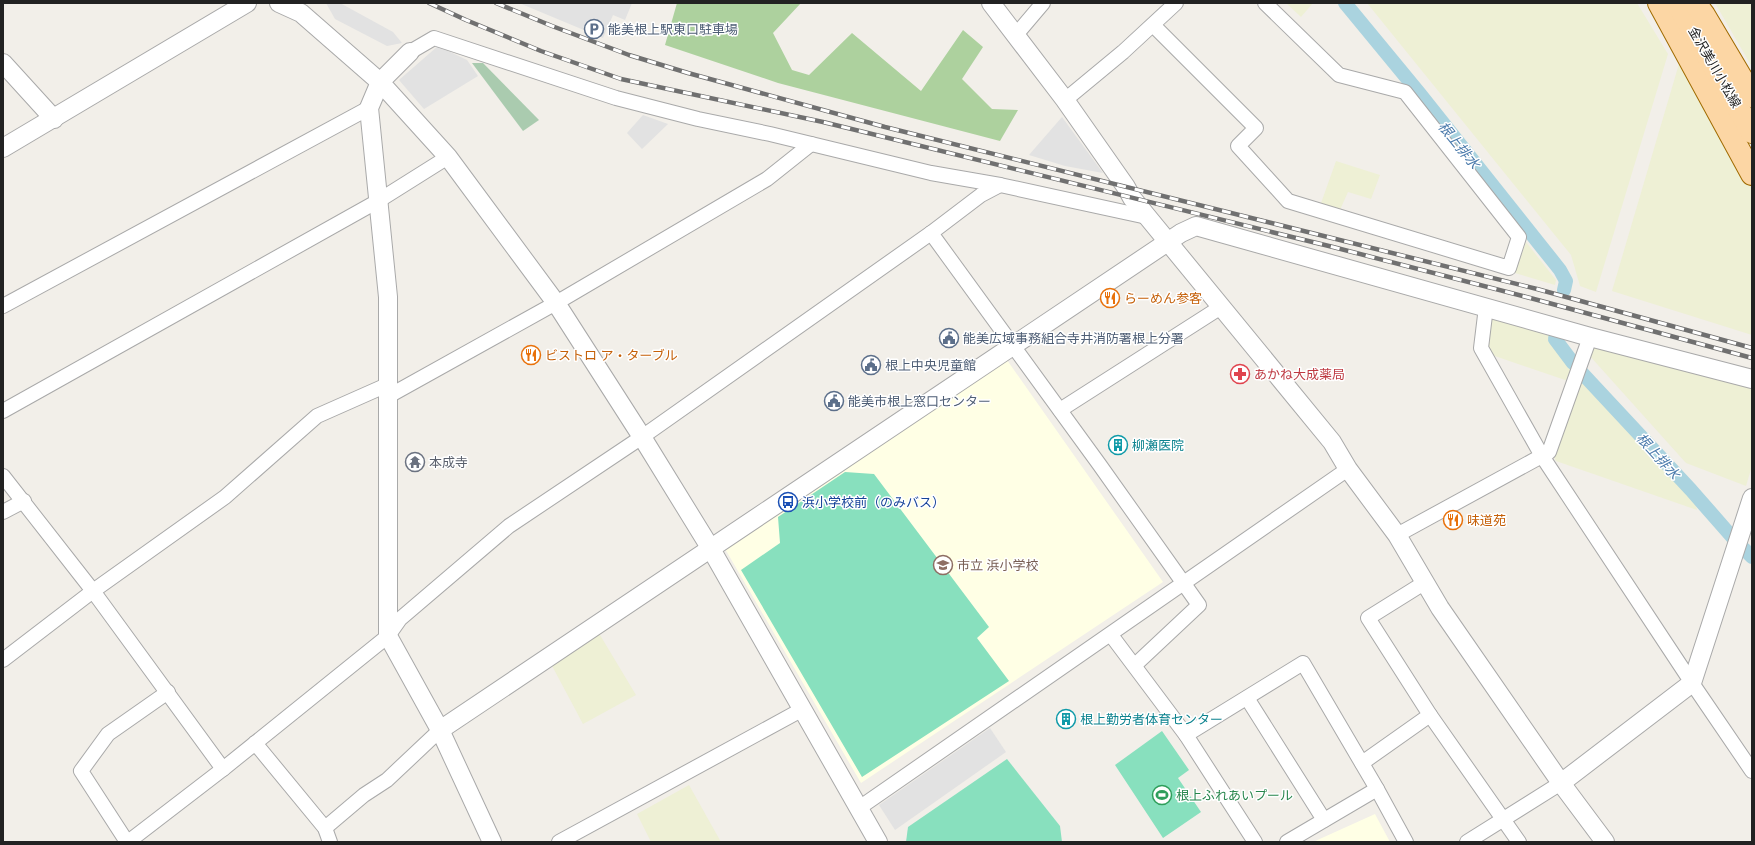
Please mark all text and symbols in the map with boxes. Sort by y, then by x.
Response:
parking icon: 能美根上駅東口駐車場 [583,18,605,40]
place label: 能美根上駅東口駐車場 [608,21,738,38]
street label: 金沢美川小松線 [1684,24,1745,111]
water label: 根上排水 [1434,118,1485,174]
restaurant icon: らーめん参客 [1099,287,1121,309]
place label: らーめん参客 [1124,290,1202,307]
public building icon: 能美広域事務組合寺井消防署根上分署 [938,327,960,349]
place label: 能美広域事務組合寺井消防署根上分署 [963,330,1184,347]
restaurant icon: ビストロ ア・ターブル [520,344,542,366]
place label: ビストロ ア・ターブル [545,347,678,364]
public building icon: 根上中央児童館 [860,354,882,376]
place label: 根上中央児童館 [885,357,976,374]
pharmacy icon: あかね大成薬局 [1229,363,1251,385]
place label: あかね大成薬局 [1254,366,1345,383]
public building icon: 能美市根上窓口センター [823,390,845,412]
place label: 能美市根上窓口センター [848,393,991,410]
water label: 根上排水 [1633,429,1685,484]
building icon: 柳瀬医院 [1107,434,1129,456]
place label: 柳瀬医院 [1132,437,1184,454]
temple icon: 本成寺 [404,451,426,473]
place label: 本成寺 [429,454,468,471]
bus stop icon: 浜小学校前（のみバス） [777,491,799,513]
place label: 浜小学校前（のみバス） [802,494,945,511]
restaurant icon: 味道苑 [1442,509,1464,531]
place label: 味道苑 [1467,512,1506,529]
school or university icon: 市立 浜小学校 [932,554,954,576]
place label: 市立 浜小学校 [957,557,1038,574]
building icon: 根上勤労者体育センター [1055,708,1077,730]
place label: 根上勤労者体育センター [1080,711,1223,728]
sports icon: 根上ふれあいプール [1151,784,1173,806]
place label: 根上ふれあいプール [1176,787,1293,804]

